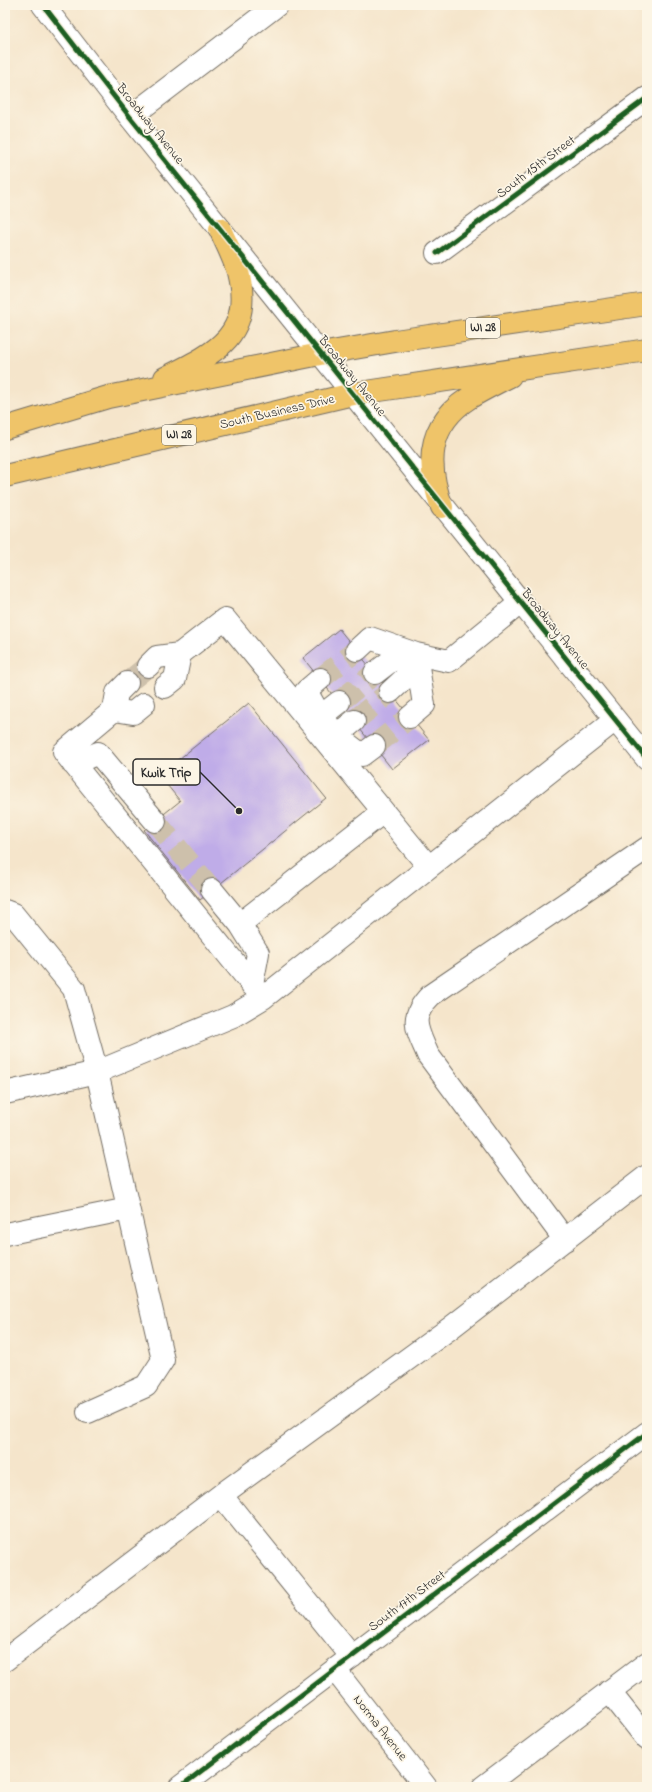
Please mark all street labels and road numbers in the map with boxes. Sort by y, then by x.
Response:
street label: Broadway Avenue [110,79,189,169]
street label: South 15th Street [493,131,580,203]
road number: WI 28 [466,318,500,338]
street label: Broadway Avenue [312,331,391,421]
street label: South Business Drive [218,390,336,434]
road number: WI 28 [162,425,196,445]
street label: Broadway Avenue [515,584,594,674]
street label: South 17th Street [364,1565,450,1636]
street label: Norma Avenue [348,1691,412,1765]

